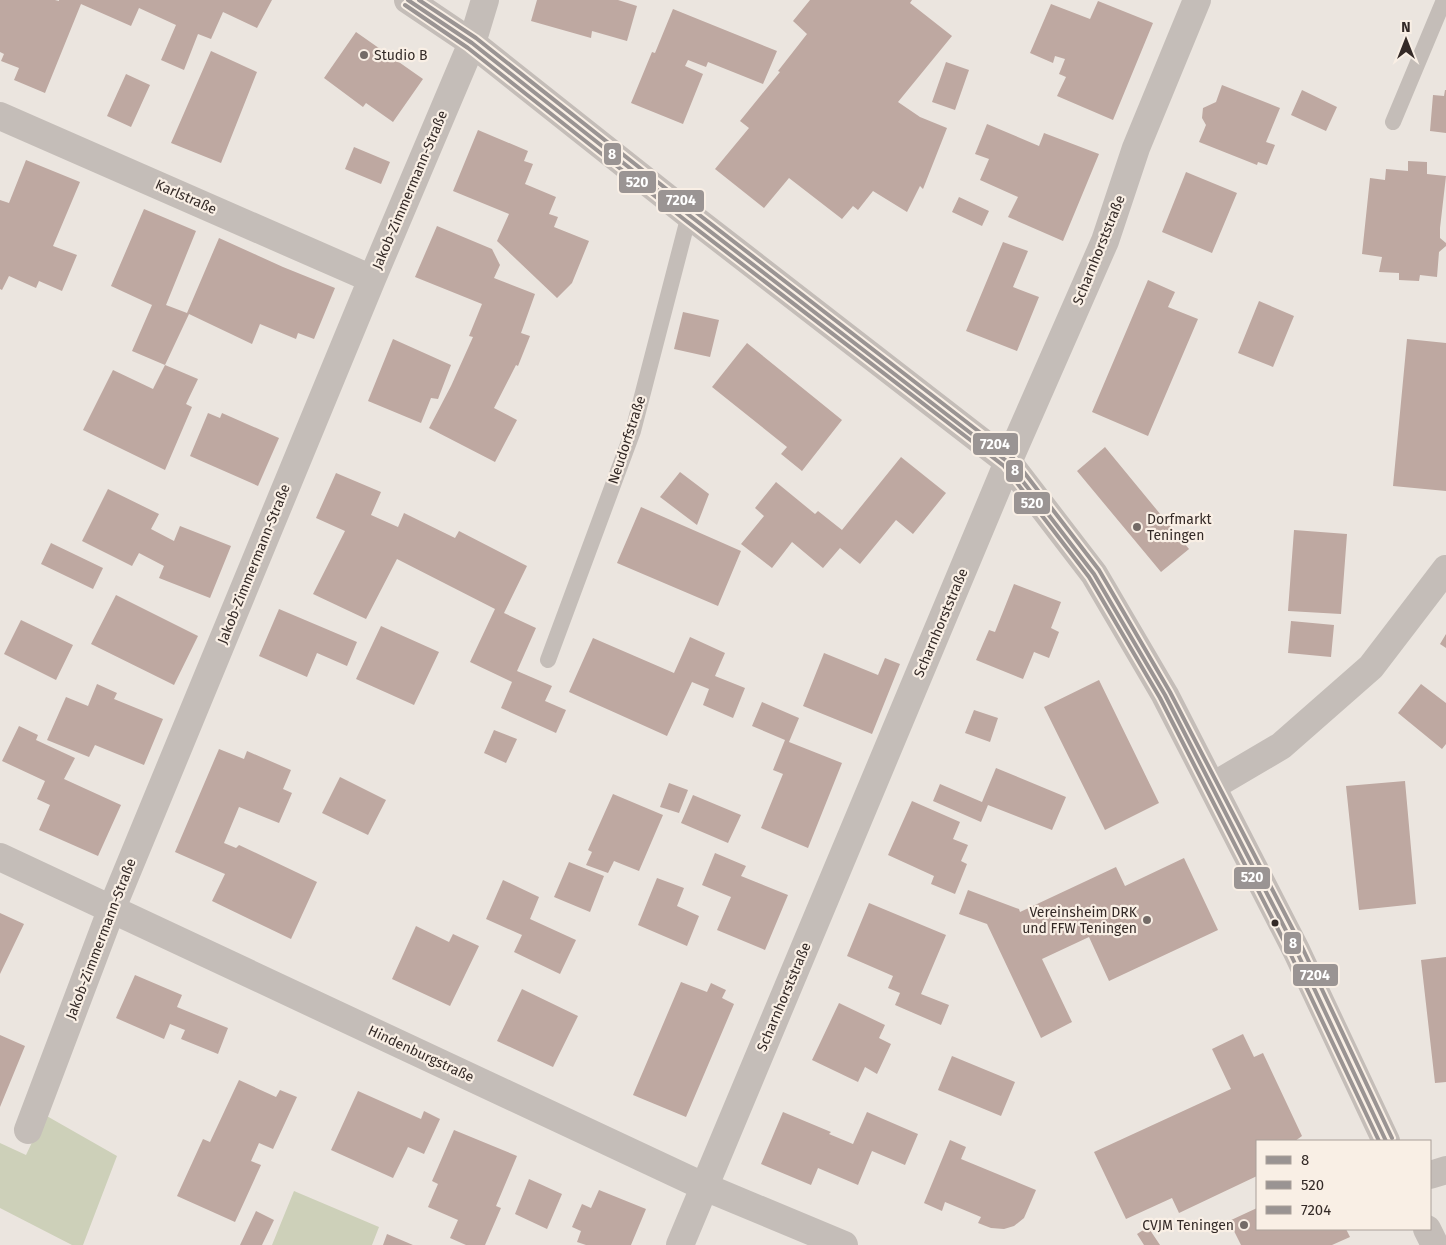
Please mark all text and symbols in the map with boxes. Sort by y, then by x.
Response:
north arrow [1381,15,1431,65]
text: N [1401,19,1411,36]
place label: Studio B [374,47,428,64]
marker: Studio B [358,49,370,61]
street label: Jakob-Zimmermann-Straße [369,108,451,272]
line badge: 8 [603,142,622,166]
text: 8 [608,146,616,163]
line badge: 520 [618,170,657,194]
text: 520 [626,174,648,191]
street label: Karlstraße [153,176,219,218]
line badge: 7204 [657,189,705,213]
text: 7204 [666,192,696,209]
street label: Scharnhorststraße [1069,193,1129,307]
street label: Neudorfstraße [605,394,649,486]
line badge: 7204 [972,432,1019,456]
text: 7204 [980,436,1010,453]
line badge: 8 [1005,459,1024,483]
text: 8 [1011,462,1019,479]
street label: Jakob-Zimmermann-Straße [214,481,294,647]
line badge: 520 [1013,491,1051,515]
text: 520 [1021,495,1043,512]
place label: Dorfmarkt Teningen [1147,511,1212,544]
marker: Dorfmarkt Teningen [1131,521,1143,533]
street label: Scharnhorststraße [910,566,972,680]
street label: Jakob-Zimmermann-Straße [62,856,140,1022]
line badge: 520 [1233,866,1271,890]
text: 520 [1241,869,1263,886]
place label: Vereinsheim DRK und FFW Teningen [1022,904,1138,937]
marker: Vereinsheim DRK und FFW Teningen [1141,914,1153,926]
unlabelled marker [1270,918,1280,928]
line badge: 8 [1283,931,1302,955]
text: 8 [1289,935,1297,952]
street label: Scharnhorststraße [753,940,815,1054]
line badge: 7204 [1292,963,1339,987]
text: 7204 [1300,967,1330,984]
street label: Hindenburgstraße [365,1022,477,1086]
legend [1256,1140,1431,1230]
text: 8 [1301,1151,1309,1169]
text: 520 [1301,1176,1324,1194]
text: 7204 [1301,1201,1331,1219]
place label: CVJM Teningen [1142,1217,1234,1234]
marker: CVJM Teningen [1238,1219,1250,1231]

